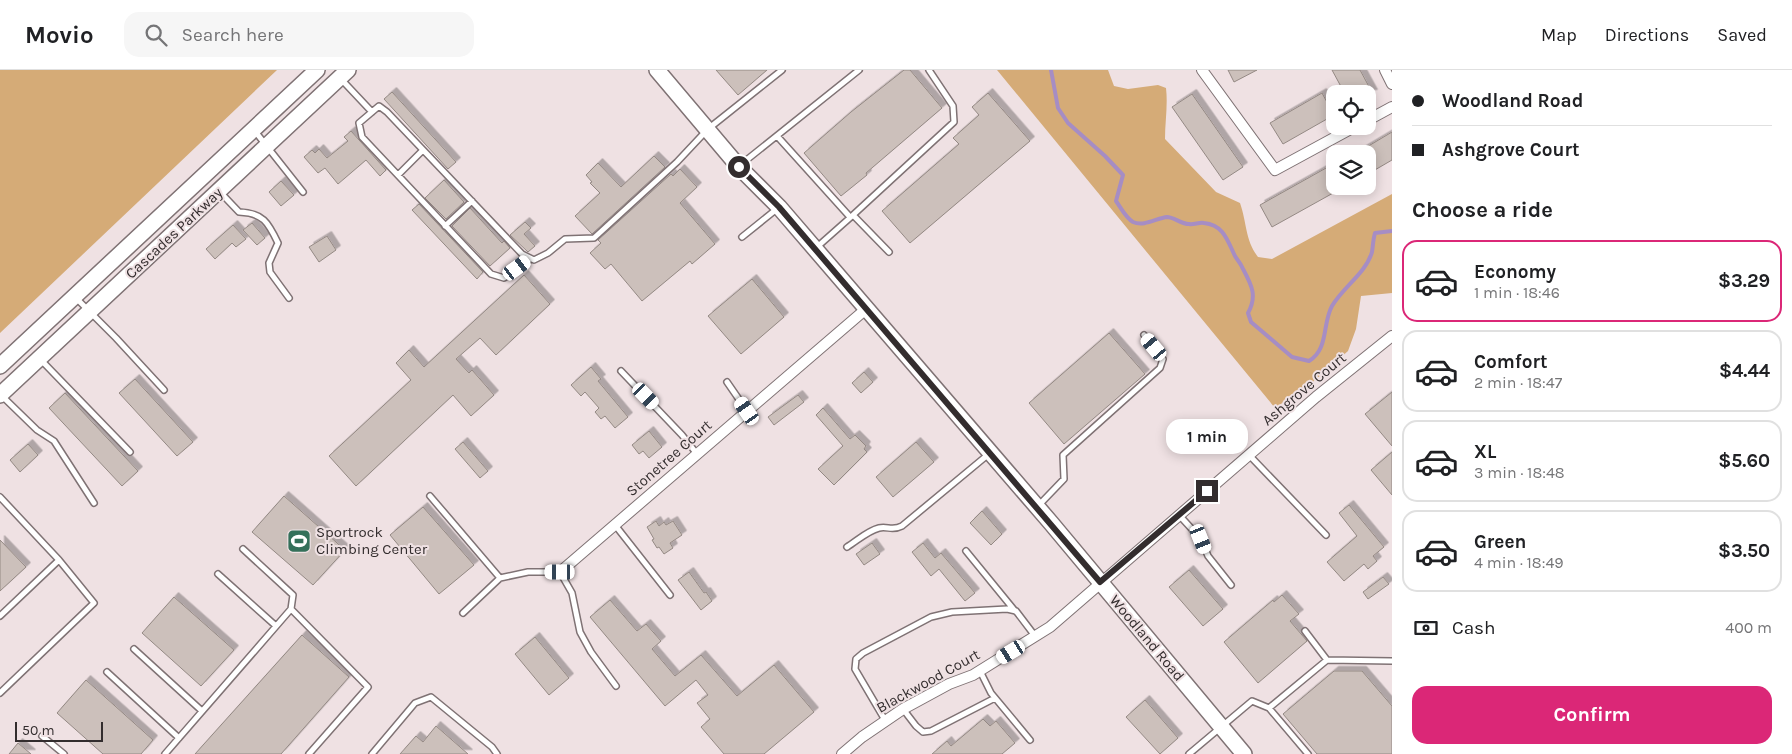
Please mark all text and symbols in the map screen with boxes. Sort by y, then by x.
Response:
search box [124,12,474,57]
text: Movio [25,21,94,49]
icon: search [142,21,170,49]
text: Search here [182,24,284,46]
text: Map [1541,24,1577,46]
text: Directions [1605,24,1689,46]
text: Saved [1717,24,1767,46]
map controls [1326,85,1376,195]
button: locate [1326,85,1376,135]
text: Woodland Road [1442,90,1583,112]
text: Ashgrove Court [1442,139,1579,161]
button: layers [1326,145,1376,195]
route start [728,156,750,178]
street label: Cascades Parkway [122,183,226,283]
text: Choose a ride [1412,197,1553,223]
car [500,253,533,283]
icon: car [1414,259,1459,304]
text: Economy [1474,261,1556,283]
text: $3.29 [1718,270,1770,292]
text: 1 min · 18:46 [1474,283,1560,302]
car [1138,331,1169,363]
street label: Ashgrove Court [1258,348,1350,429]
icon: car [1414,349,1459,394]
text: Comfort [1474,351,1548,373]
text: $4.44 [1719,360,1770,382]
text: 2 min · 18:47 [1474,373,1562,392]
car [630,380,661,412]
car [732,394,761,428]
street label: Stonetree Court [623,416,716,500]
callout: 1 min [1166,418,1248,454]
text: 1 min [1187,427,1227,446]
icon: car [1414,439,1459,484]
text: XL [1474,441,1496,463]
text: $5.60 [1718,450,1770,472]
text: 3 min · 18:48 [1474,463,1565,482]
route end [1196,480,1218,502]
car [1188,522,1213,556]
place label: Sportrock Climbing Center [316,523,428,558]
sports icon: Sportrock Climbing Center [286,528,312,554]
icon: car [1414,529,1459,574]
text: Green [1474,531,1526,553]
text: $3.50 [1718,540,1770,562]
text: 4 min · 18:49 [1474,553,1564,572]
car [545,565,575,580]
street label: Woodland Road [1106,591,1188,685]
icon: cash [1412,614,1440,642]
text: Cash [1452,617,1496,639]
text: 400 m [1725,618,1772,637]
car [994,638,1027,666]
street label: Blackwood Court [873,645,983,717]
button: Confirm [1412,686,1772,744]
scale bar [15,719,102,742]
text: 50 m [22,722,55,739]

